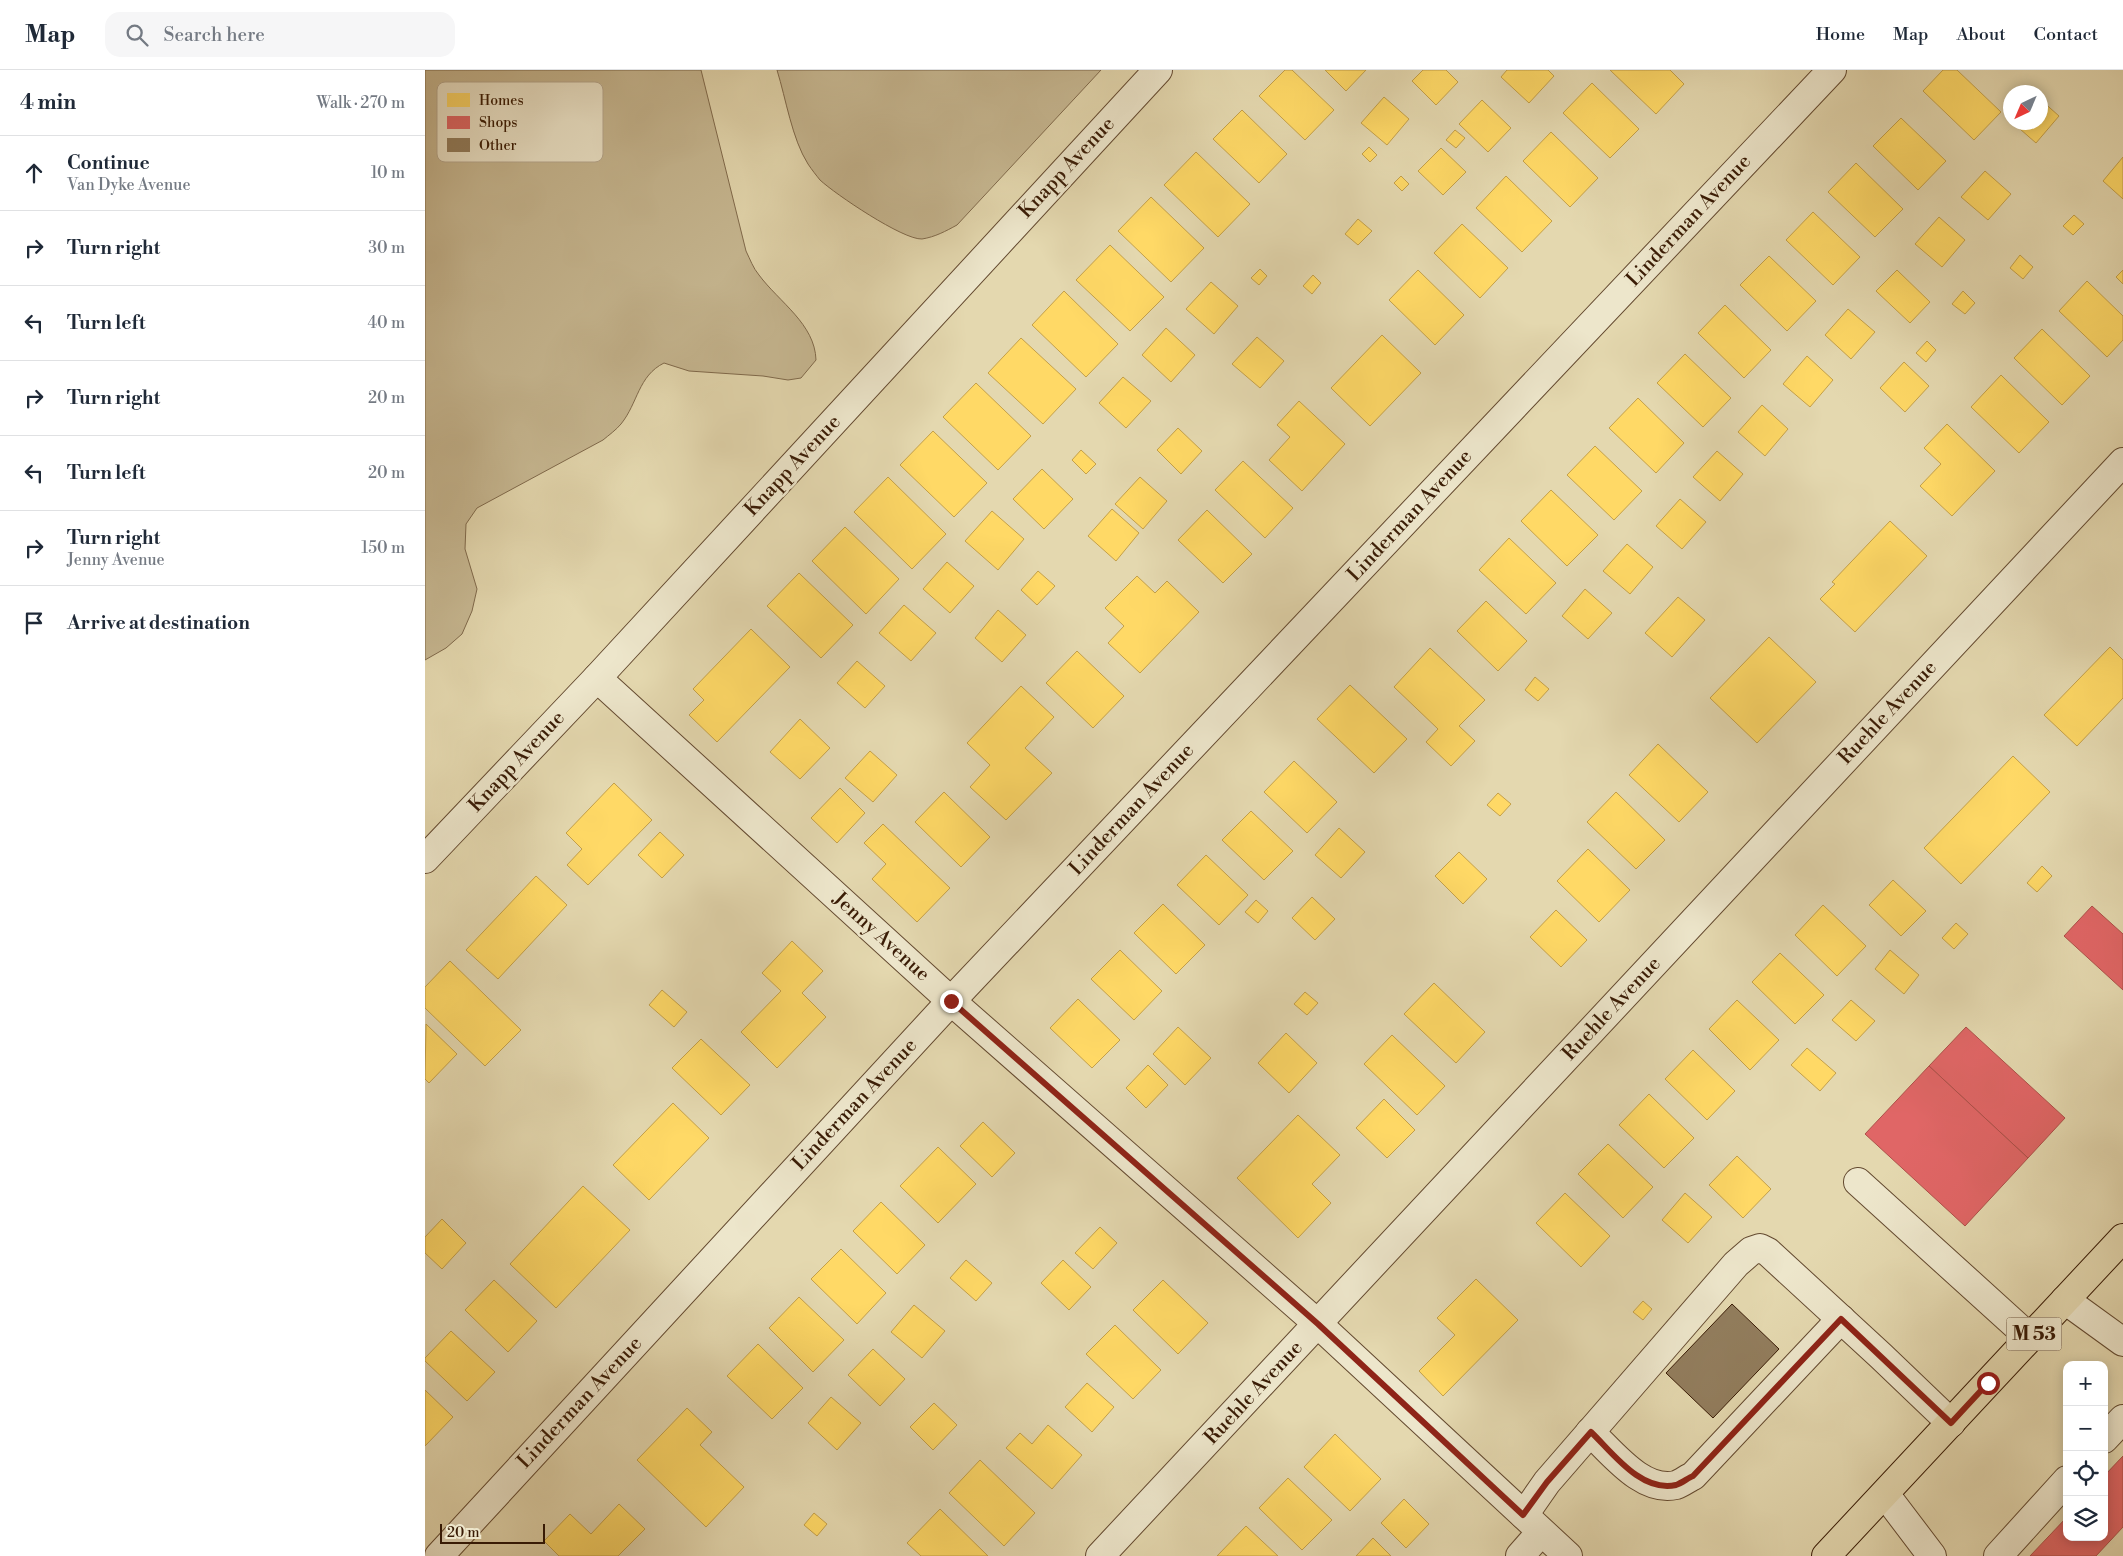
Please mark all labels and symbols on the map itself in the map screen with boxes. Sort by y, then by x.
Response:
legend [437,82,603,162]
north arrow [2003,85,2048,130]
text: Homes [479,92,524,110]
street label: Knapp Avenue [1014,112,1120,224]
text: Shops [479,114,517,132]
text: Other [479,137,517,155]
street label: Linderman Avenue [1621,150,1757,292]
street label: Knapp Avenue [740,410,846,522]
street label: Linderman Avenue [1342,445,1478,587]
street label: Ruehle Avenue [1833,656,1943,770]
street label: Knapp Avenue [464,706,570,818]
street label: Linderman Avenue [1064,739,1200,881]
street label: Jenny Avenue [827,886,935,987]
street label: Ruehle Avenue [1557,952,1667,1066]
route end [940,990,963,1013]
street label: Linderman Avenue [787,1034,923,1176]
road number: M 53 [2007,1318,2061,1350]
street label: Linderman Avenue [512,1332,648,1474]
street label: Ruehle Avenue [1199,1336,1309,1450]
route start [1977,1372,2000,1395]
scale bar [440,1521,545,1544]

